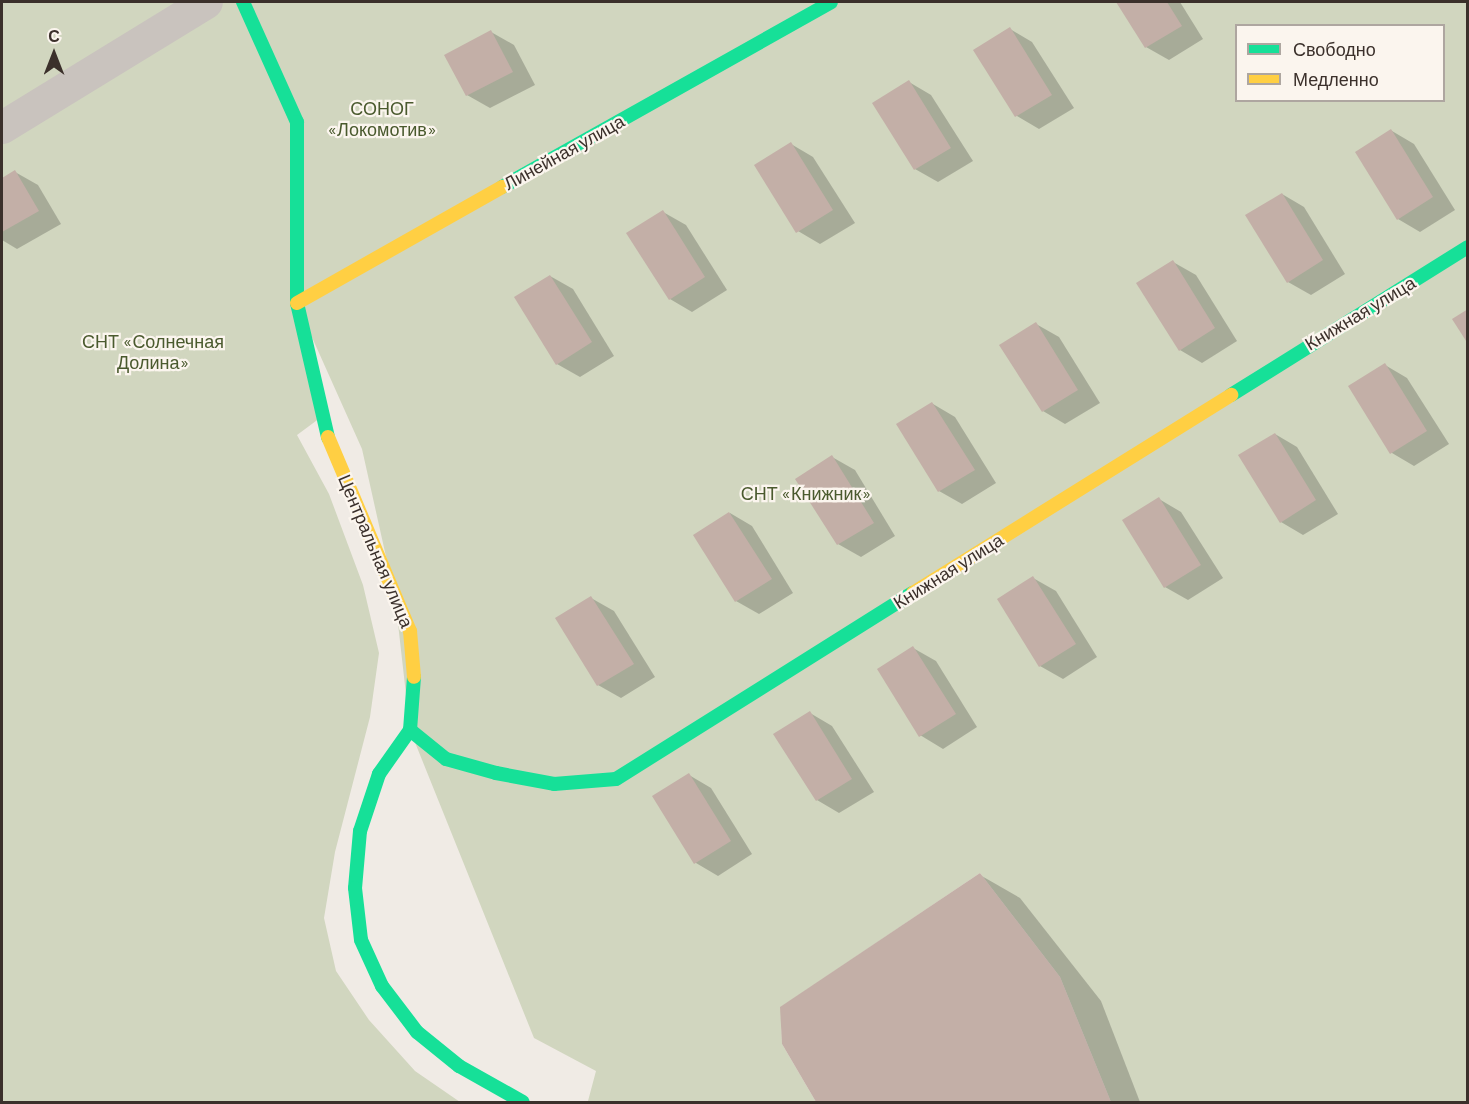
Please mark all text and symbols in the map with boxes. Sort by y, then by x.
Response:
north arrow [24,24,84,84]
legend [1235,24,1445,102]
text: С [48,26,60,45]
text: Свободно [1293,38,1376,60]
text: Медленно [1293,68,1379,90]
park label: СОНОГ «Локомотив» [327,98,437,140]
street label: Линейная улица [500,110,628,194]
street label: Книжная улица [1301,271,1419,355]
park label: СНТ «Солнечная Долина» [82,331,224,374]
street label: Центральная улица [334,471,418,631]
park label: СНТ «Книжник» [741,482,871,504]
street label: Книжная улица [889,529,1007,613]

